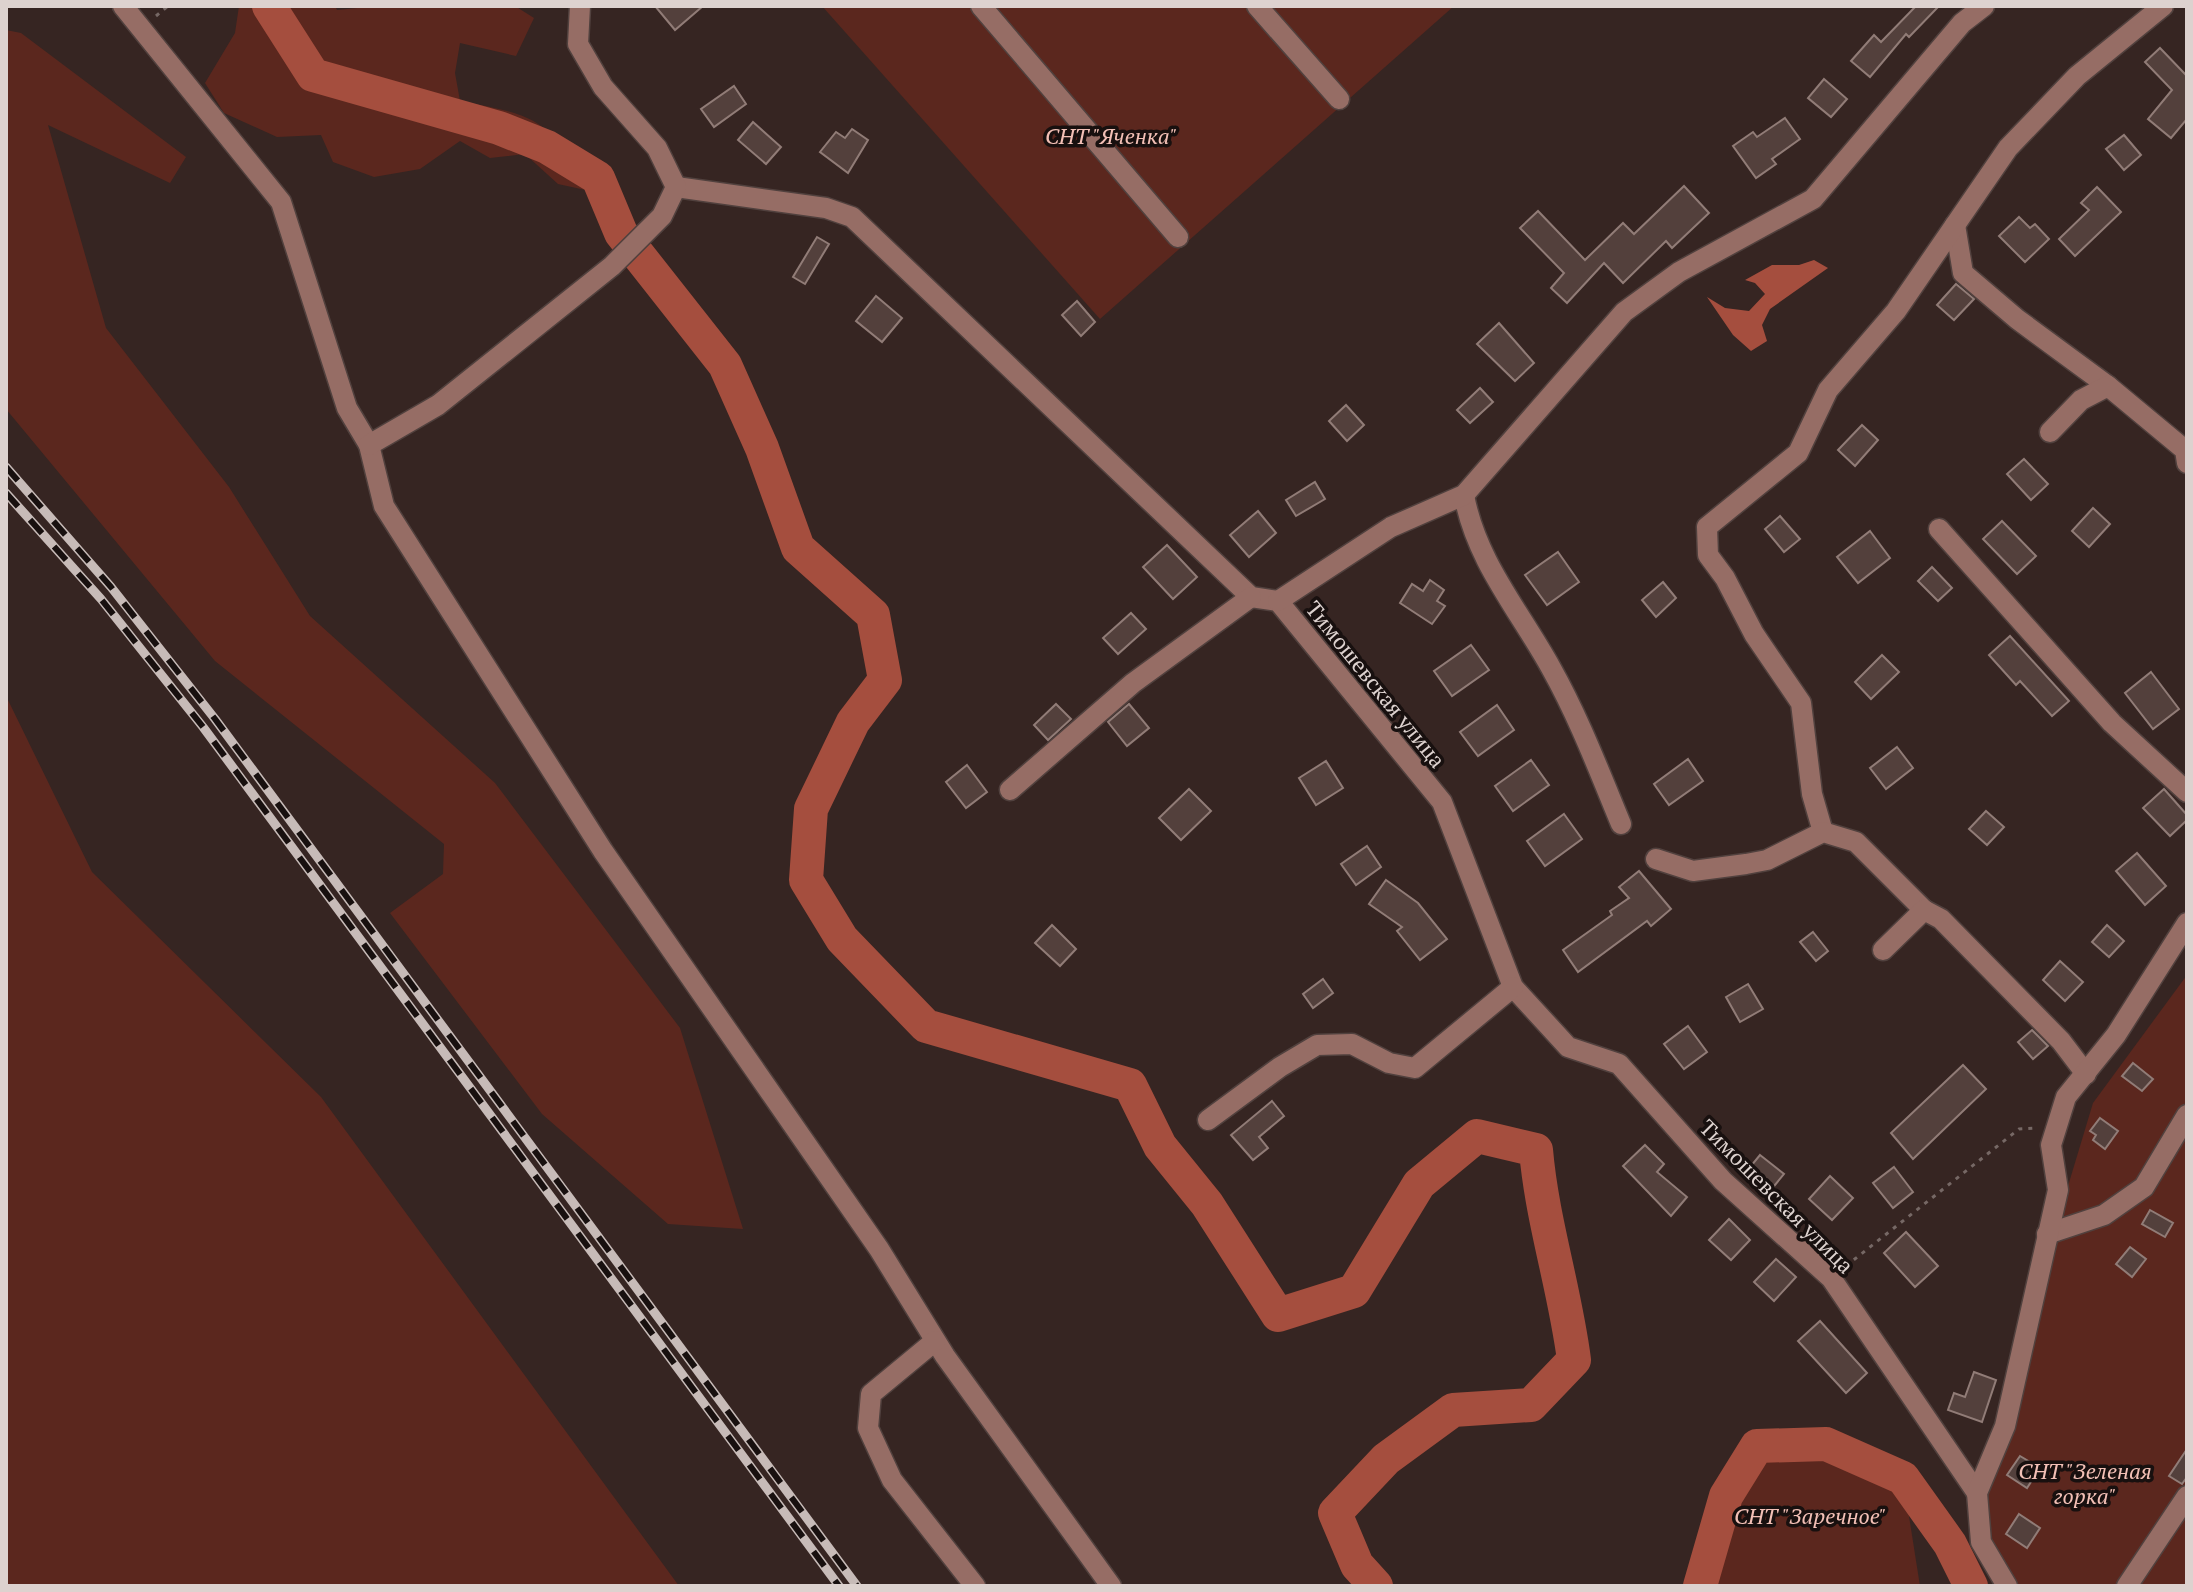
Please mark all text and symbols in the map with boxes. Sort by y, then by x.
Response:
park label: СНТ "Яченка" [1045,121,1177,150]
street label: Тимошевская улица [1300,595,1452,773]
street label: Тимошевская улица [1694,1113,1860,1279]
park label: СНТ "Зеленая горка" [2018,1456,2152,1510]
park label: СНТ "Заречное" [1734,1501,1886,1530]

